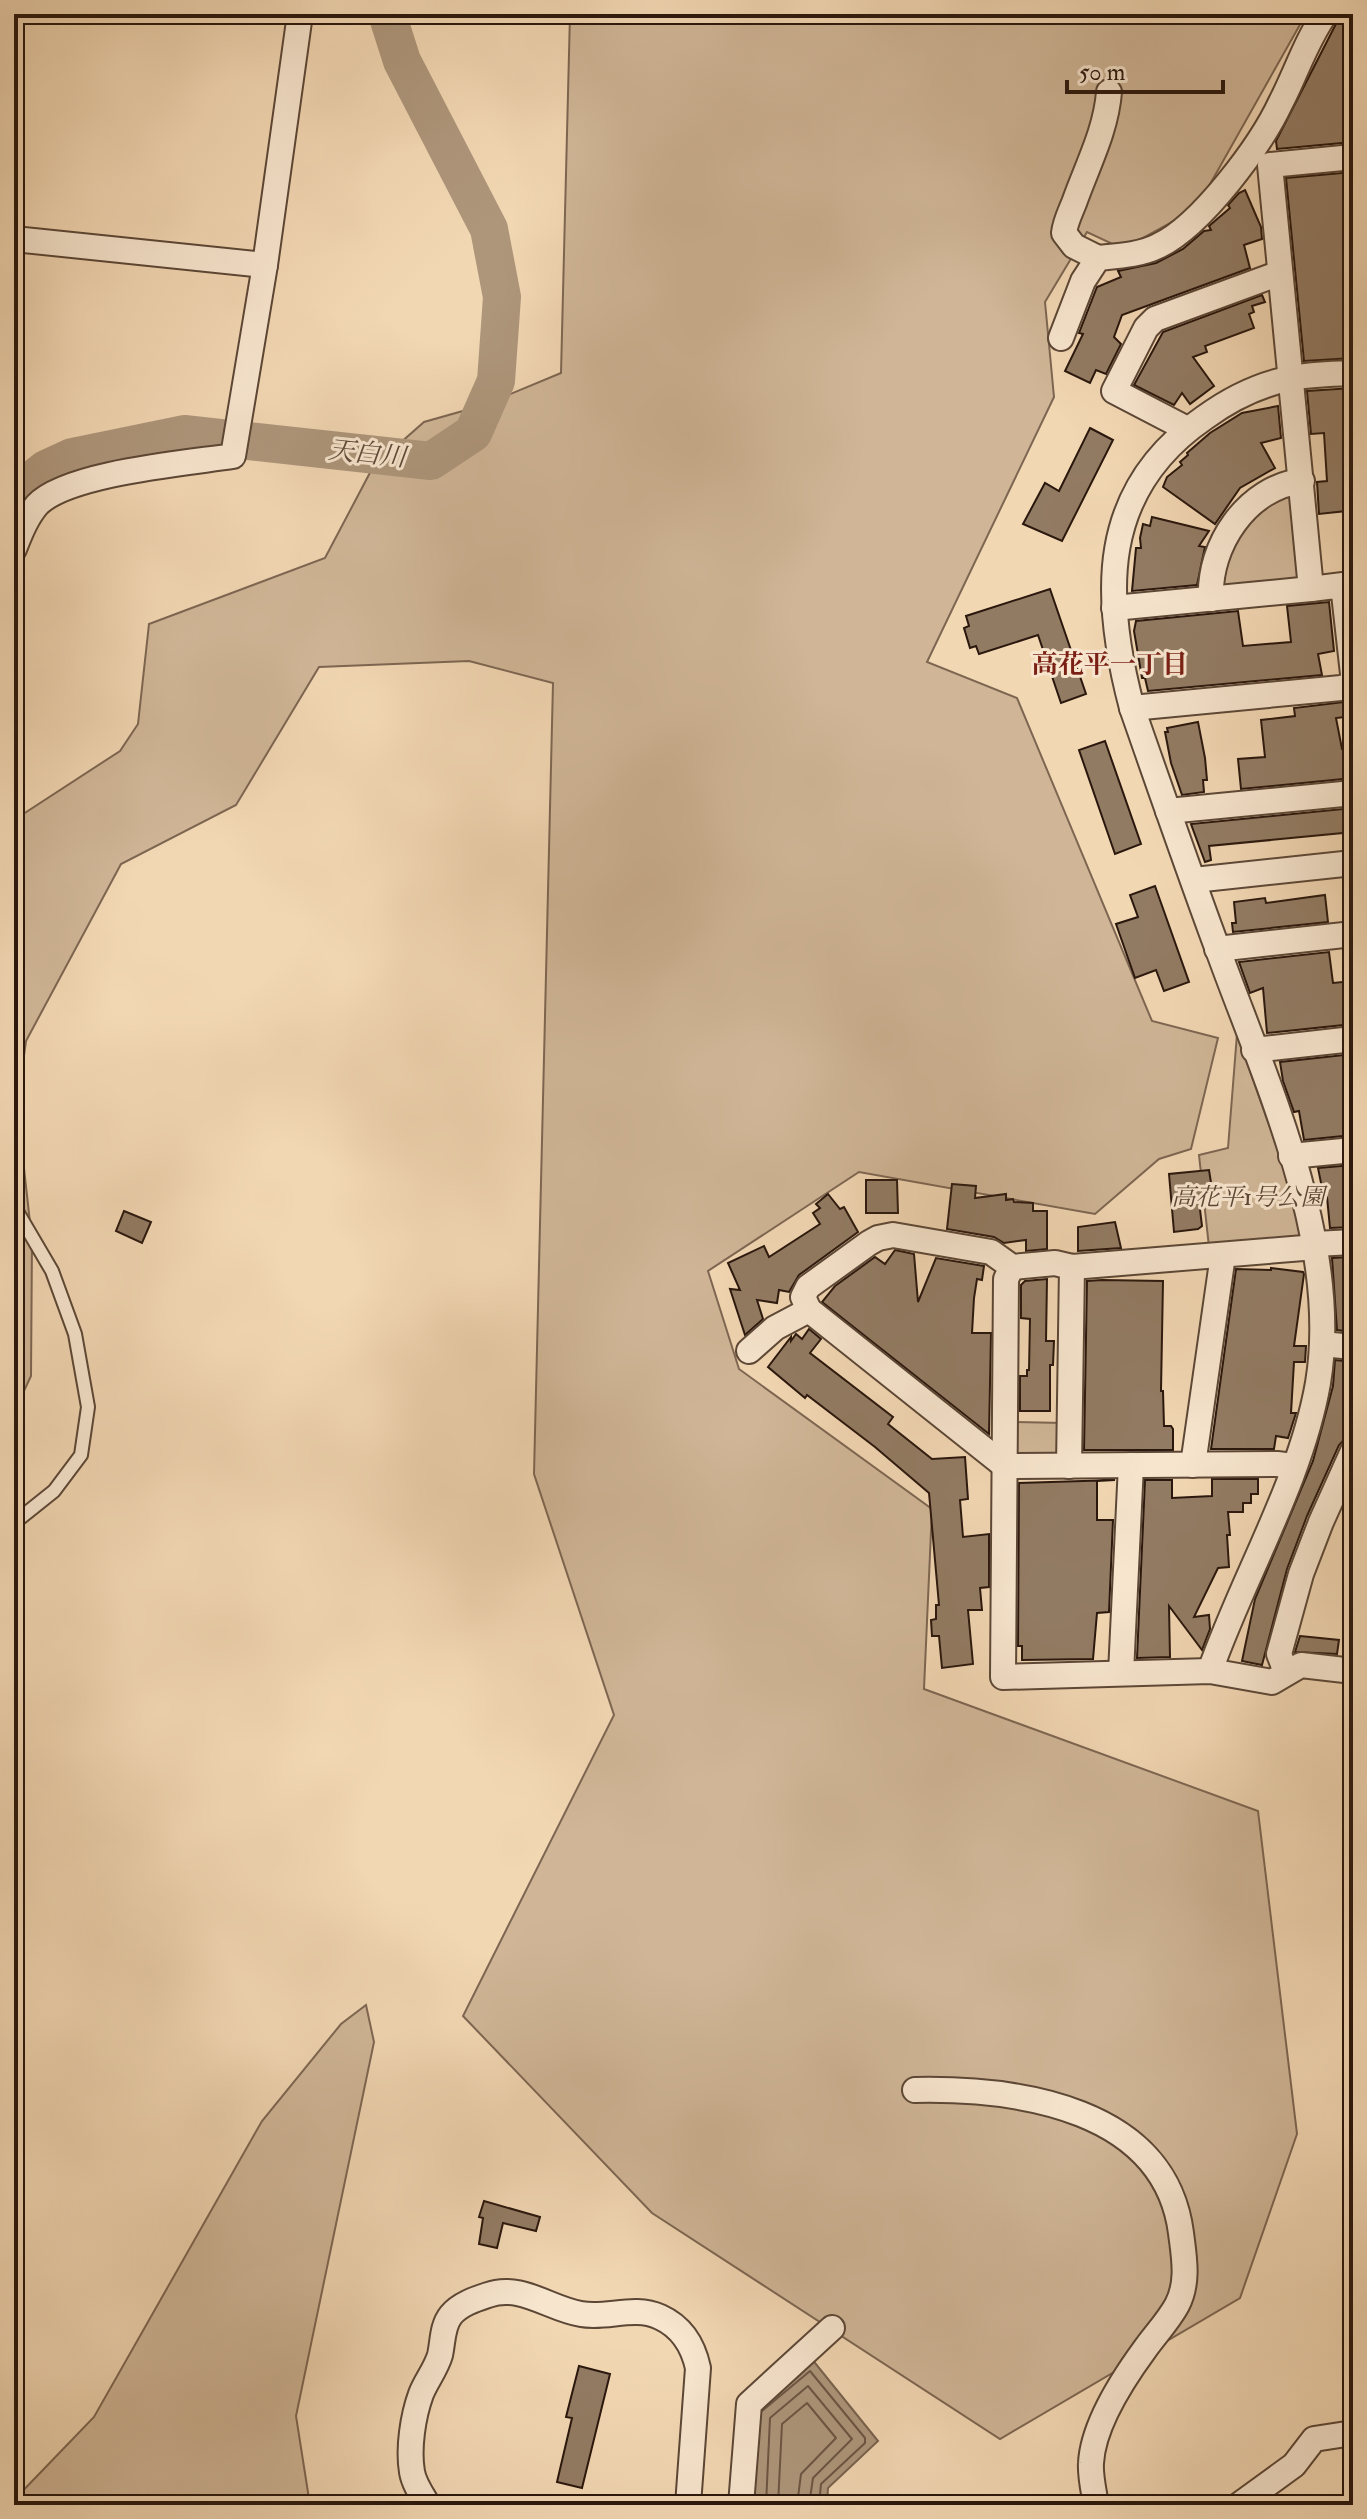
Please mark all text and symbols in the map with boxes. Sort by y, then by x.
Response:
scale bar [1067,44,1223,94]
text: 50 m [1079,57,1126,88]
water label: 天白川 [327,434,410,474]
district label: 高花平一丁目 [1032,649,1188,681]
park label: 高花平1号公園 [1172,1182,1328,1213]

